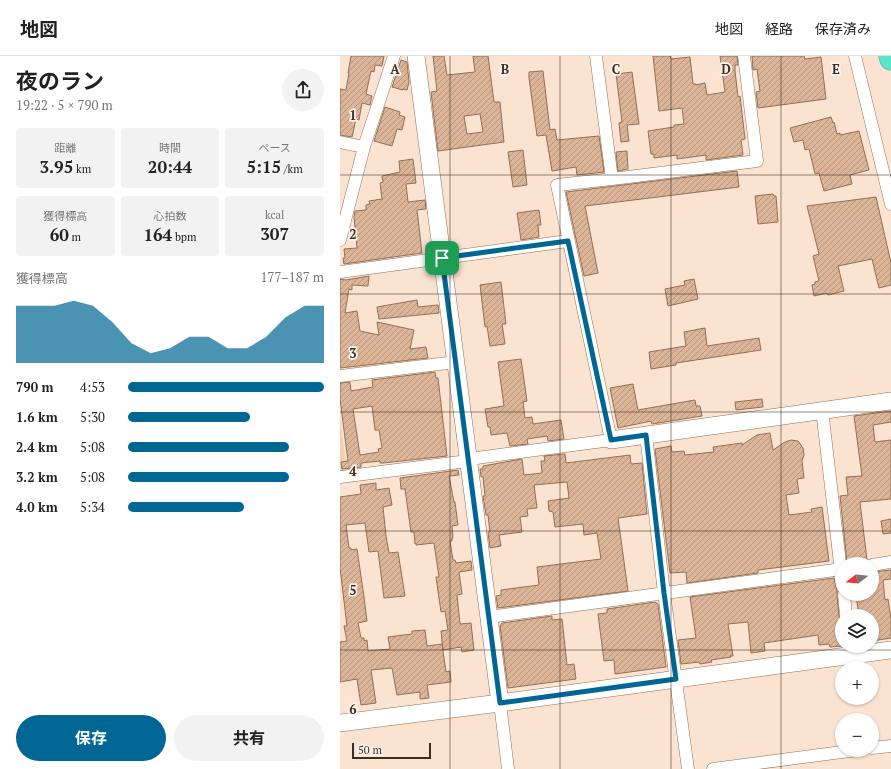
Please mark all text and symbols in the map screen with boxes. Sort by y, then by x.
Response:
text: 地図 [20,16,58,41]
text: 地図 [715,19,743,38]
text: 経路 [765,19,793,38]
text: 保存済み [815,19,871,38]
text: A [390,60,400,78]
text: B [501,60,509,78]
text: C [612,60,620,78]
text: D [721,60,731,78]
text: E [832,60,840,78]
text: 夜のラン [16,66,104,95]
button: share [282,69,324,111]
text: 19:22 · 5 × 790 m [16,96,113,114]
text: 1 [349,106,357,124]
text: 距離 [54,141,76,155]
text: 時間 [159,141,181,155]
text: ペース [258,141,291,155]
text: 3.95 [39,155,73,178]
text: 20:44 [148,155,192,178]
text: 5:15 [247,155,281,178]
text: km [73,162,91,176]
text: /km [281,162,303,176]
text: kcal [265,208,284,222]
text: 獲得標高 [43,209,87,223]
text: 心拍数 [153,209,186,223]
text: 307 [260,222,289,245]
text: 60 [50,223,69,246]
text: 164 [143,223,172,246]
text: 2 [349,225,357,243]
text: m [69,230,81,244]
text: bpm [172,230,197,244]
pin [425,241,459,275]
icon: arrive [431,247,453,269]
text: 177–187 m [261,268,324,286]
text: 獲得標高 [16,269,68,287]
text: 3 [349,344,357,362]
text: 790 m [16,378,54,396]
text: 4:53 [80,378,105,396]
text: 1.6 km [16,408,58,426]
text: 5:30 [80,408,105,426]
text: 2.4 km [16,438,58,456]
text: 5:08 [80,438,105,456]
text: 4 [349,462,357,480]
text: 3.2 km [16,468,58,486]
text: 5:08 [80,468,105,486]
text: 4.0 km [16,498,58,516]
text: 5:34 [80,498,105,516]
north arrow [835,557,879,601]
map controls [835,557,879,757]
text: 5 [349,581,357,599]
button: layers [835,609,879,653]
button: + [835,661,879,705]
text: 6 [349,700,357,718]
button: − [835,713,879,757]
button: 保存 [16,715,166,761]
button: 共有 [174,715,324,761]
scale bar [352,741,431,760]
text: 50 m [358,743,382,757]

